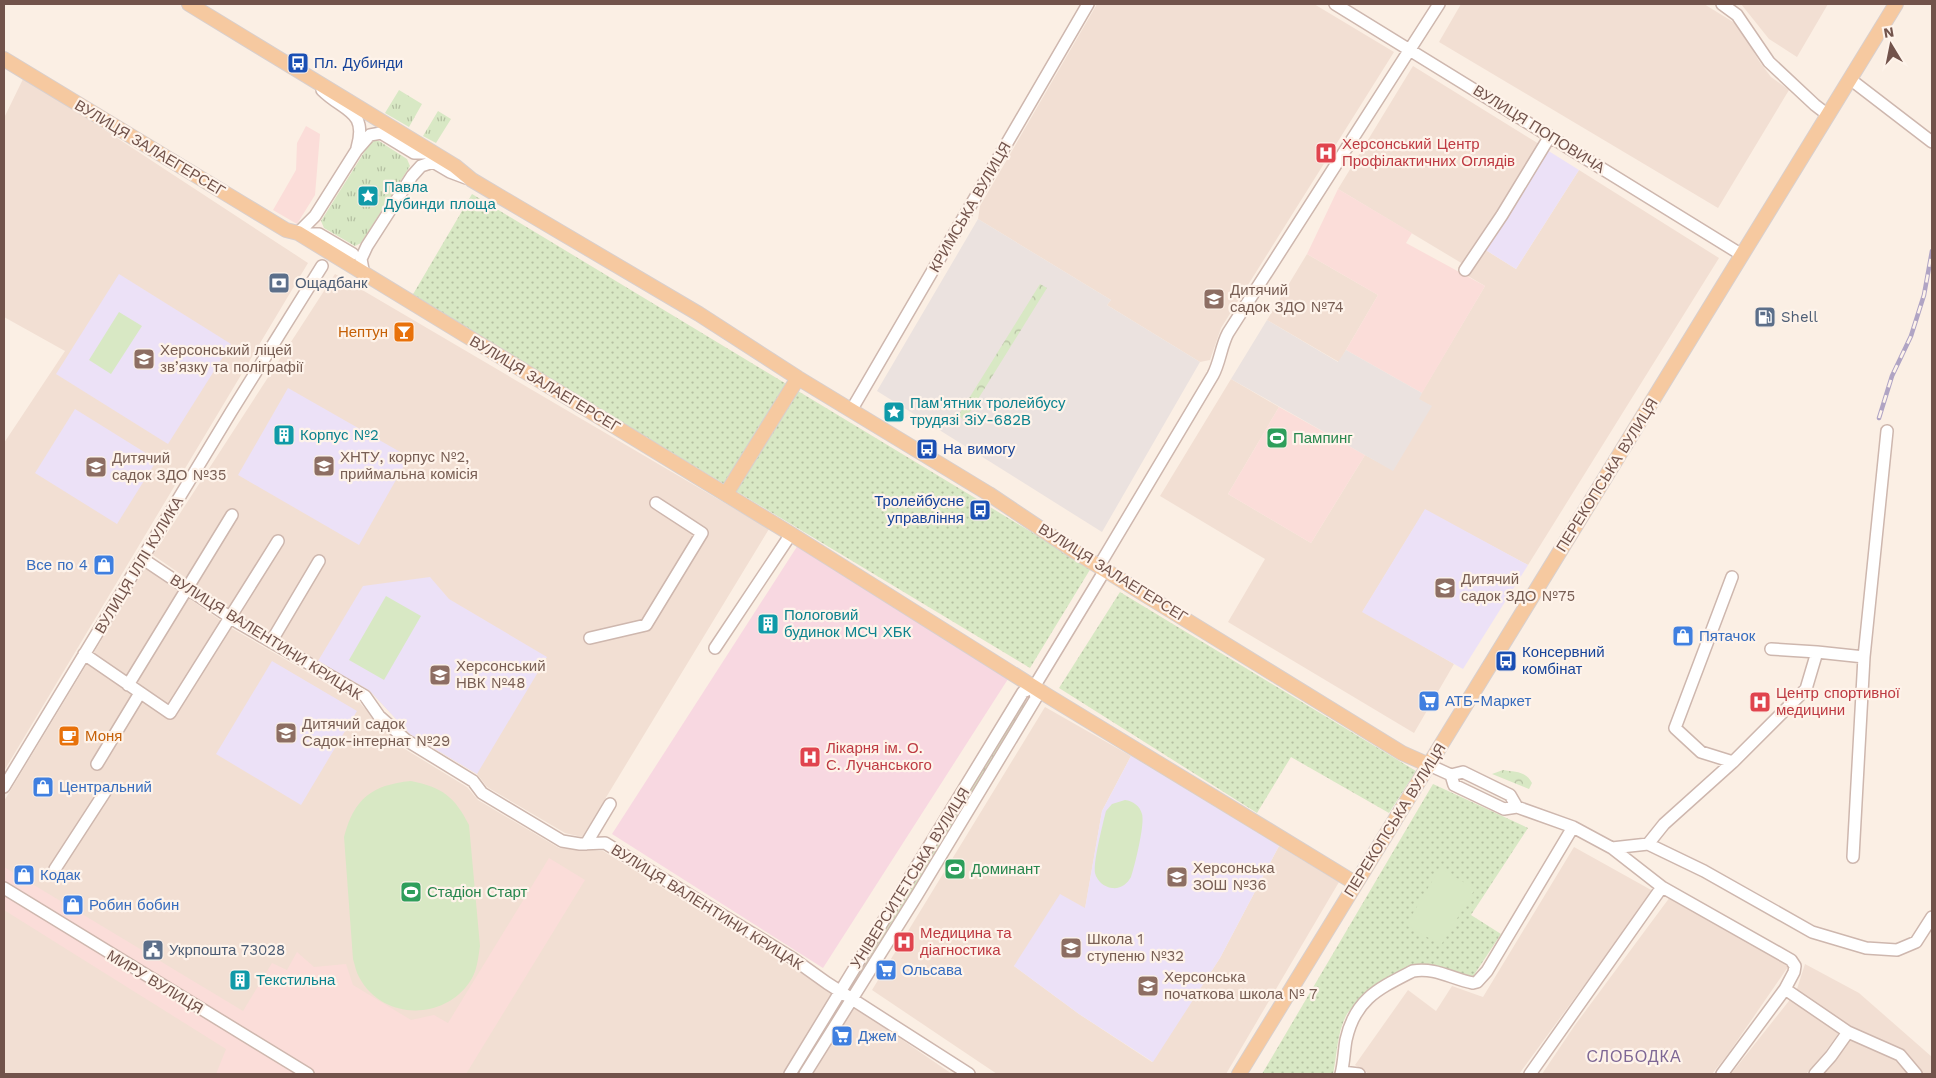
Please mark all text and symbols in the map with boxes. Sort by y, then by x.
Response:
north arrow [1866,20,1916,70]
text: N [1882,23,1895,41]
bus stop icon: Пл. Дубинди [286,51,310,75]
place label: Пл. Дубинди [314,54,403,72]
street label: ВУЛИЦЯ ПОПОВИЧА [1470,81,1608,177]
street label: ВУЛИЦЯ ЗАЛАЕГЕРСЕГ [71,96,229,200]
place label: Херсонський Центр Профілактичних Оглядів [1342,135,1515,170]
street label: КРИМСЬКА ВУЛИЦЯ [925,139,1015,275]
hospital icon: Херсонський Центр Профілактичних Оглядів [1314,141,1338,165]
place label: Павла Дубинди площа [384,178,496,213]
place icon: Павла Дубинди площа [356,184,380,208]
bank icon: Ощадбанк [267,271,291,295]
place label: Ощадбанк [295,274,368,292]
place label: Дитячий садок ЗДО №74 [1230,281,1344,316]
school or university icon: Дитячий садок ЗДО №74 [1202,287,1226,311]
fuel station icon: Shell [1753,305,1777,329]
place label: Shell [1781,308,1818,326]
bar icon: Нептун [392,320,416,344]
place label: Нептун [338,323,388,341]
street label: ВУЛИЦЯ ЗАЛАЕГЕРСЕГ [466,332,624,436]
place label: Херсонський ліцей зв’язку та поліграфії [160,341,304,376]
school or university icon: Херсонський ліцей зв’язку та поліграфії [132,347,156,371]
place label: Пам'ятник тролейбусу трудязі ЗіУ-682В [910,394,1066,429]
street label: ПЕРЕКОПСЬКА ВУЛИЦЯ [1552,395,1662,555]
place icon: Пам'ятник тролейбусу трудязі ЗіУ-682В [882,400,906,424]
building icon: Корпус №2 [272,423,296,447]
place label: Корпус №2 [300,426,379,444]
sports icon: Пампинг [1265,426,1289,450]
place label: Пампинг [1293,429,1353,447]
bus stop icon: На вимогу [915,437,939,461]
place label: На вимогу [943,440,1016,458]
place label: ХНТУ, корпус №2, приймальна комісія [340,448,478,483]
place label: Дитячий садок ЗДО №35 [112,449,227,484]
school or university icon: ХНТУ, корпус №2, приймальна комісія [312,454,336,478]
school or university icon: Дитячий садок ЗДО №35 [84,455,108,479]
place label: Тролейбусне управління [874,492,964,527]
street label: ВУЛИЦЯ ІЛЛІ КУЛИКА [91,493,187,637]
bus stop icon: Тролейбусне управління [968,498,992,522]
street label: ВУЛИЦЯ ЗАЛАЕГЕРСЕГ [1035,520,1191,626]
shop icon: Все по 4 [92,553,116,577]
place label: Все по 4 [26,556,88,574]
street label: ВУЛИЦЯ ВАЛЕНТИНИ КРИЦАК [167,570,365,704]
place label: Дитячий садок ЗДО №75 [1461,570,1575,605]
school or university icon: Дитячий садок ЗДО №75 [1433,576,1457,600]
place label: Пологовий будинок МСЧ ХБК [784,606,911,641]
building icon: Пологовий будинок МСЧ ХБК [756,612,780,636]
shop icon: Пятачок [1671,624,1695,648]
place label: Пятачок [1699,627,1756,645]
place label: Консервний комбінат [1522,643,1605,678]
bus stop icon: Консервний комбінат [1494,649,1518,673]
place label: Херсонський НВК №48 [456,657,546,692]
school or university icon: Херсонський НВК №48 [428,663,452,687]
place label: Центр спортивної медицини [1776,684,1901,719]
supermarket icon: АТБ-Маркет [1417,689,1441,713]
hospital icon: Центр спортивної медицини [1748,690,1772,714]
place label: АТБ-Маркет [1445,692,1531,710]
place label: Дитячий садок Садок-інтернат №29 [302,715,450,750]
school or university icon: Дитячий садок Садок-інтернат №29 [274,721,298,745]
cafe icon: Моня [57,724,81,748]
place label: Моня [85,727,122,745]
place label: Лікарня ім. О. С. Лучанського [826,739,932,774]
street label: ПЕРЕКОПСЬКА ВУЛИЦЯ [1340,740,1450,900]
hospital icon: Лікарня ім. О. С. Лучанського [798,745,822,769]
shop icon: Центральний [31,775,55,799]
place label: Центральний [59,778,152,796]
street label: УНІВЕРСИТЕТСЬКА ВУЛИЦЯ [847,784,973,972]
street label: ВУЛИЦЯ ВАЛЕНТИНИ КРИЦАК [608,840,806,974]
sports icon: Доминант [943,857,967,881]
place label: Херсонська ЗОШ №36 [1193,859,1275,894]
place label: Доминант [971,860,1040,878]
shop icon: Кодак [12,863,36,887]
school or university icon: Херсонська ЗОШ №36 [1165,865,1189,889]
place label: Кодак [40,866,81,884]
sports icon: Стадіон Старт [399,880,423,904]
place label: Стадіон Старт [427,883,528,901]
shop icon: Робин бобин [61,893,85,917]
place label: Робин бобин [89,896,179,914]
place label: Медицина та діагностика [920,924,1012,959]
hospital icon: Медицина та діагностика [892,930,916,954]
place label: Школа 1 ступеню №32 [1087,930,1184,965]
school or university icon: Школа 1 ступеню №32 [1059,936,1083,960]
public building icon: Укрпошта 73028 [141,938,165,962]
place label: Укрпошта 73028 [169,941,285,959]
street label: МИРУ ВУЛИЦЯ [104,946,206,1018]
supermarket icon: Ольсава [874,958,898,982]
place label: Ольсава [902,961,963,979]
building icon: Текстильна [228,968,252,992]
place label: Херсонська початкова школа № 7 [1164,968,1318,1003]
place label: Текстильна [256,971,336,989]
school or university icon: Херсонська початкова школа № 7 [1136,974,1160,998]
supermarket icon: Джем [830,1024,854,1048]
place label: Джем [858,1027,897,1045]
district label: СЛОБОДКА [1586,1047,1682,1066]

